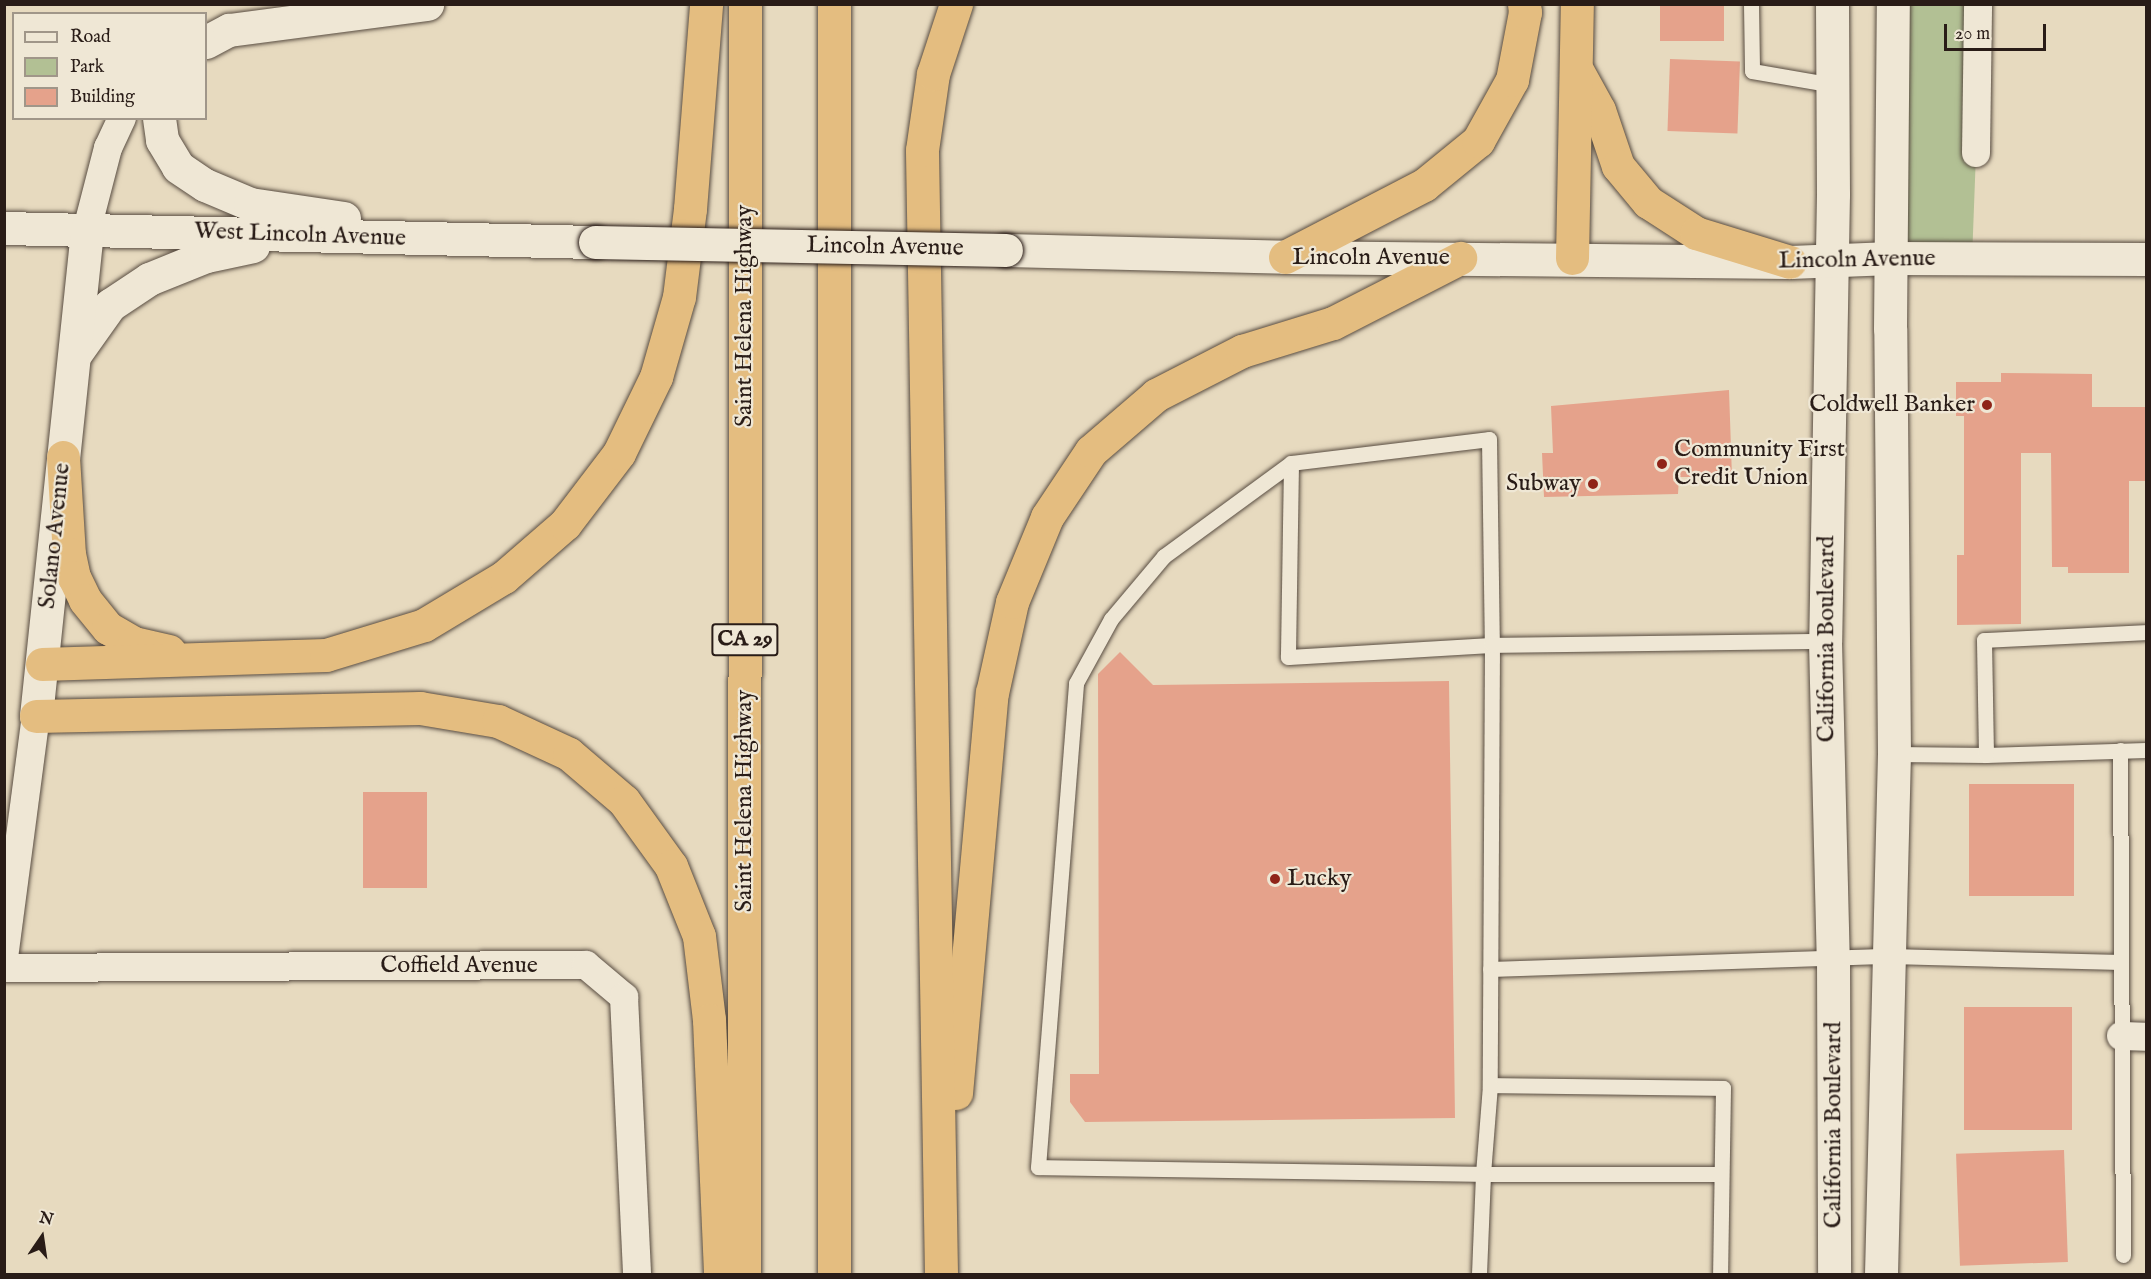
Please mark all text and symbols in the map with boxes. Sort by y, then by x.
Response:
legend [12,12,207,120]
scale bar [1947,12,2049,50]
text: 20 m [1955,23,1990,46]
text: Road [70,26,111,49]
text: Park [70,56,104,79]
text: Building [70,86,135,109]
street label: Saint Helena Highway [731,205,759,427]
street label: West Lincoln Avenue [194,217,406,253]
street label: Lincoln Avenue [806,231,964,263]
street label: Lincoln Avenue [1292,244,1450,272]
street label: Lincoln Avenue [1778,244,1936,276]
place label: Coldwell Banker [1809,391,1975,419]
marker: Coldwell Banker [1980,398,1994,412]
place label: Community First Credit Union [1674,436,1845,492]
marker: Community First Credit Union [1655,457,1669,471]
street label: Solano Avenue [33,462,77,610]
place label: Subway [1506,470,1581,498]
marker: Subway [1586,477,1600,491]
street label: California Boulevard [1813,536,1841,742]
road number: CA 29 [710,621,780,659]
street label: Saint Helena Highway [731,690,759,912]
place label: Lucky [1287,865,1351,893]
marker: Lucky [1268,872,1282,886]
street label: Coffield Avenue [380,952,538,980]
street label: California Boulevard [1820,1022,1848,1228]
north arrow [12,1207,72,1267]
text: N [37,1208,55,1231]

